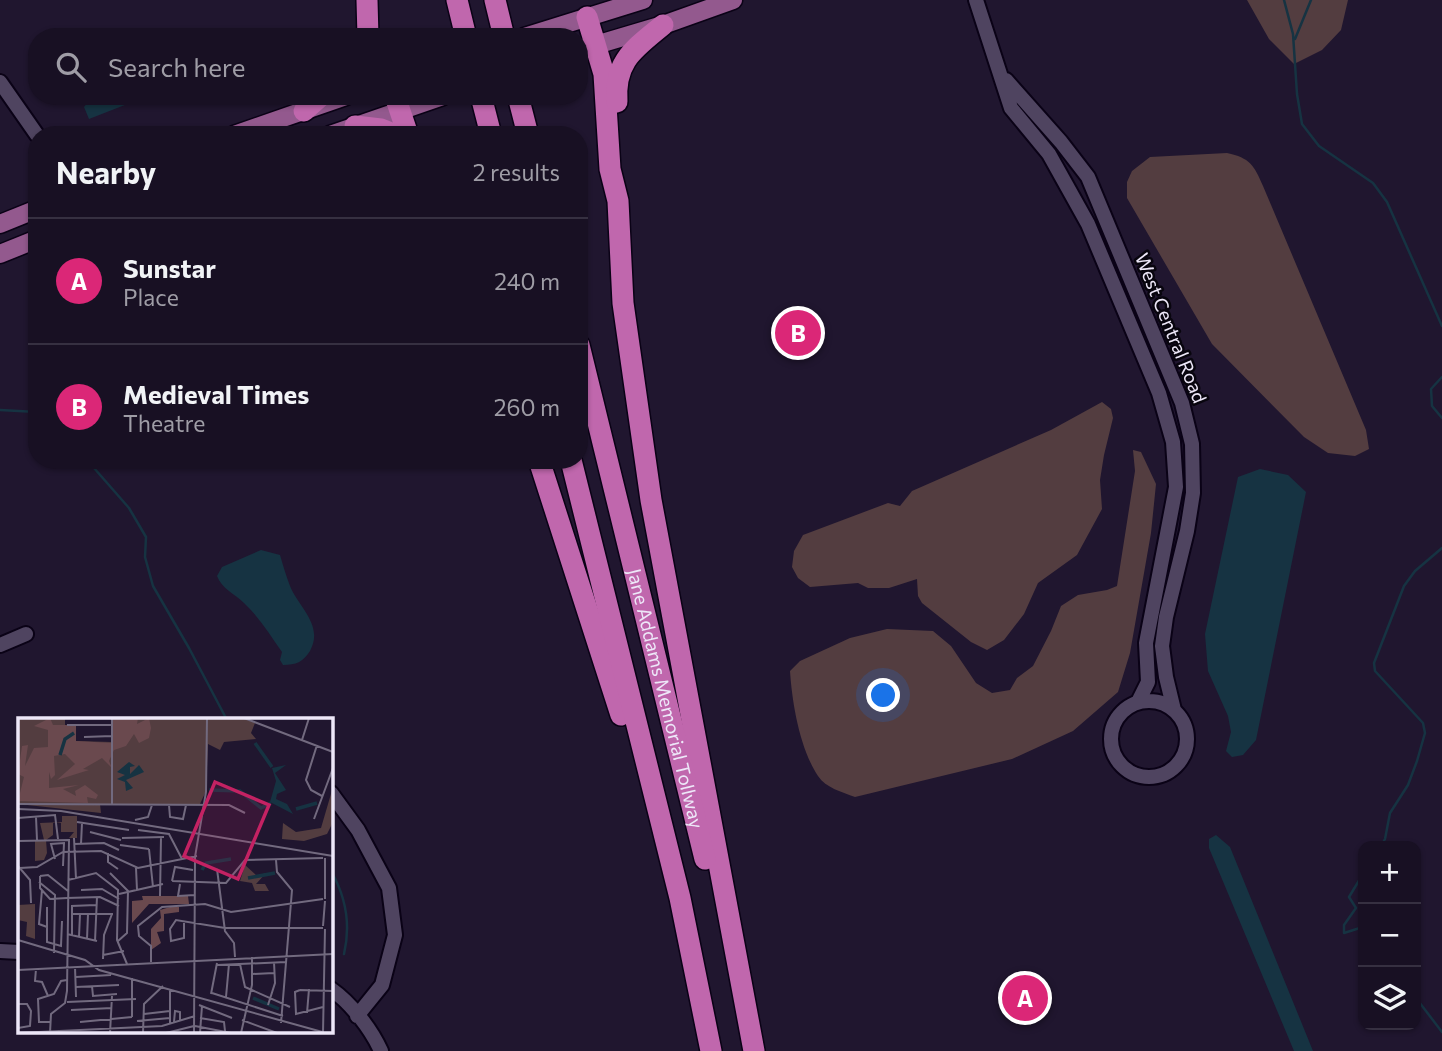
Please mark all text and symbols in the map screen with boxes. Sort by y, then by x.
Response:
search box [28,28,588,105]
icon: search [52,48,90,86]
text: Search here [108,51,246,82]
text: Nearby [56,153,156,190]
text: 2 results [473,158,560,186]
street label: West Central Road [1131,249,1212,406]
text: Sunstar [123,252,216,283]
text: A [71,267,87,295]
text: 240 m [494,267,560,295]
text: Place [123,283,179,311]
pin: B [775,307,821,359]
text: Medieval Times [123,378,309,409]
text: B [71,393,87,421]
text: 260 m [494,393,560,421]
text: Theatre [123,409,205,437]
street label: Jane Addams Memorial Tollway [623,566,709,831]
your location [866,678,900,712]
inset map [18,718,332,1034]
map controls [1358,841,1421,1030]
button: + [1358,841,1421,904]
button: − [1358,904,1421,967]
button: layers [1358,967,1421,1030]
pin: A [1002,972,1048,1024]

